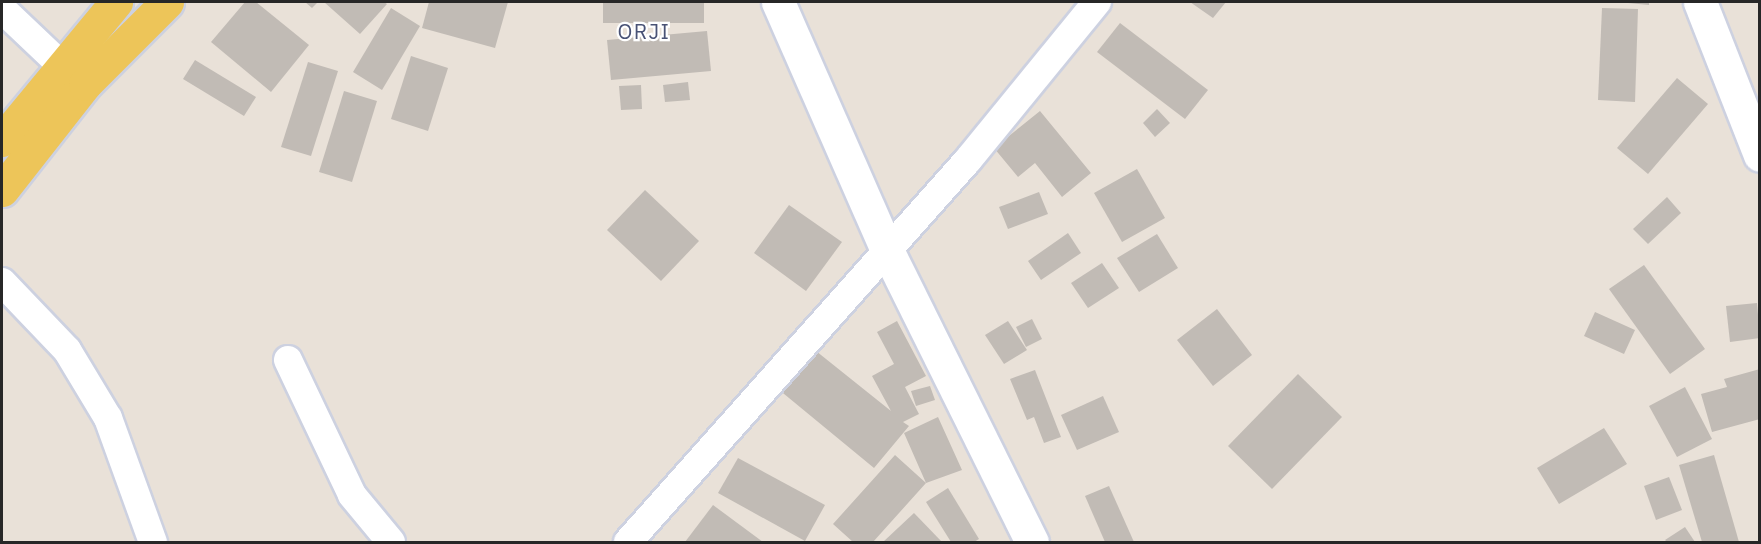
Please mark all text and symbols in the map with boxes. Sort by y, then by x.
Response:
district label: ORJI [618,18,670,44]

